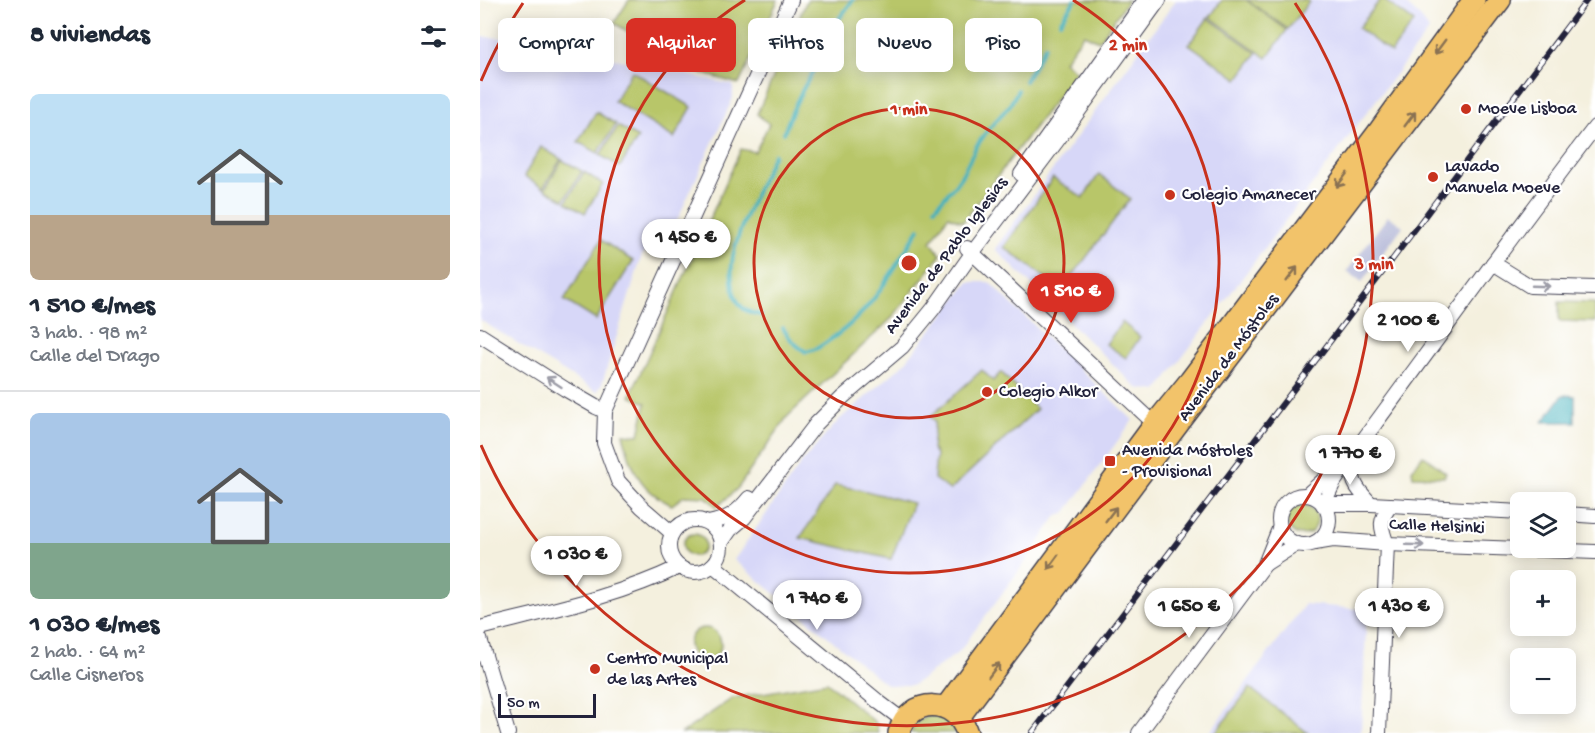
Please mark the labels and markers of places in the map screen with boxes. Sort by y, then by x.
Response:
place label: Moeve Lisboa [1478,99,1578,120]
marker: Moeve Lisboa [1459,102,1473,116]
place label: Lavado Manuela Moeve [1445,157,1561,199]
marker: Lavado Manuela Moeve [1426,170,1440,184]
place label: Colegio Amanecer [1182,185,1317,206]
marker: Colegio Amanecer [1163,188,1177,202]
pin: 1 450 € [631,219,741,270]
centre of rings [899,253,919,273]
pin: 1 510 € [1016,273,1126,324]
pin: 2 100 € [1353,302,1463,353]
place label: Colegio Alkor [999,382,1099,403]
marker: Colegio Alkor [980,385,994,399]
pin: 1 770 € [1295,435,1405,486]
place label: Avenida Móstoles - Provisional [1122,441,1254,483]
marker: Avenida Móstoles - Provisional [1103,454,1117,468]
pin: 1 030 € [521,536,631,587]
pin: 1 740 € [762,580,872,631]
pin: 1 650 € [1134,588,1244,639]
pin: 1 430 € [1344,588,1454,639]
place label: Centro Municipal de las Artes [607,649,728,691]
marker: Centro Municipal de las Artes [588,662,602,676]

